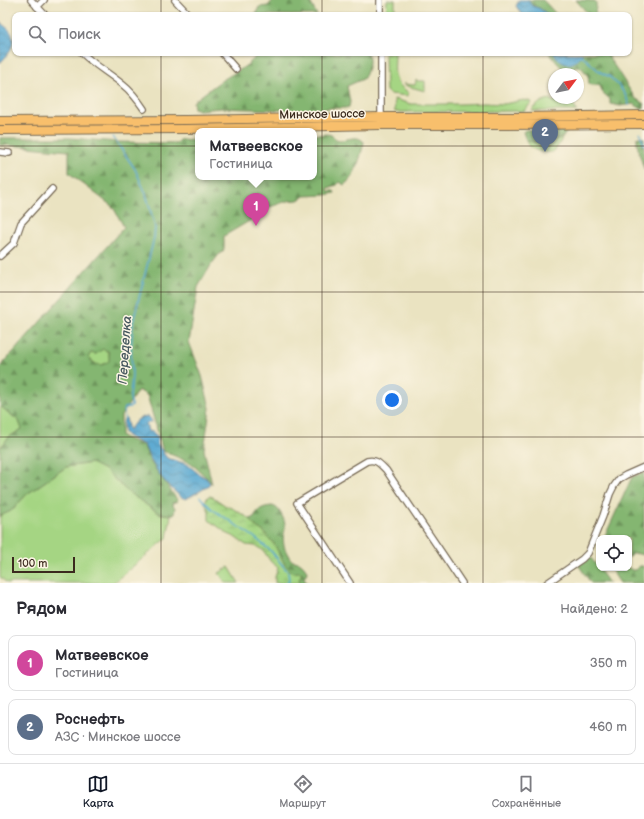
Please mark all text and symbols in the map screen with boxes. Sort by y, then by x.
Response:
search box [12,12,632,56]
icon: search [26,23,48,45]
text: Поиск [58,25,101,44]
north arrow [548,68,584,104]
street label: Минское шоссе [279,106,365,123]
pin: 2 [532,119,558,152]
popup [195,128,317,180]
text: Матвеевское [209,137,303,156]
text: Гостиница [209,156,273,172]
pin: 1 [243,193,269,226]
water label: Переделка [115,315,135,385]
your location [382,390,402,410]
map controls [596,535,632,571]
button: locate [596,535,632,571]
scale bar [12,555,75,574]
text: 100 m [18,557,47,570]
text: Рядом [16,599,67,619]
text: Найдено: 2 [560,601,628,617]
text: Матвеевское [55,646,149,665]
text: 1 [27,655,33,671]
text: 350 m [590,655,627,671]
text: Гостиница [55,665,119,681]
text: Роснефть [55,710,125,729]
text: 2 [26,719,34,735]
text: 460 m [589,719,627,735]
text: АЗС · Минское шоссе [55,729,181,745]
tab: Карта [83,773,114,810]
tab: Маршрут [279,773,326,810]
tab: Сохранённые [492,773,561,810]

